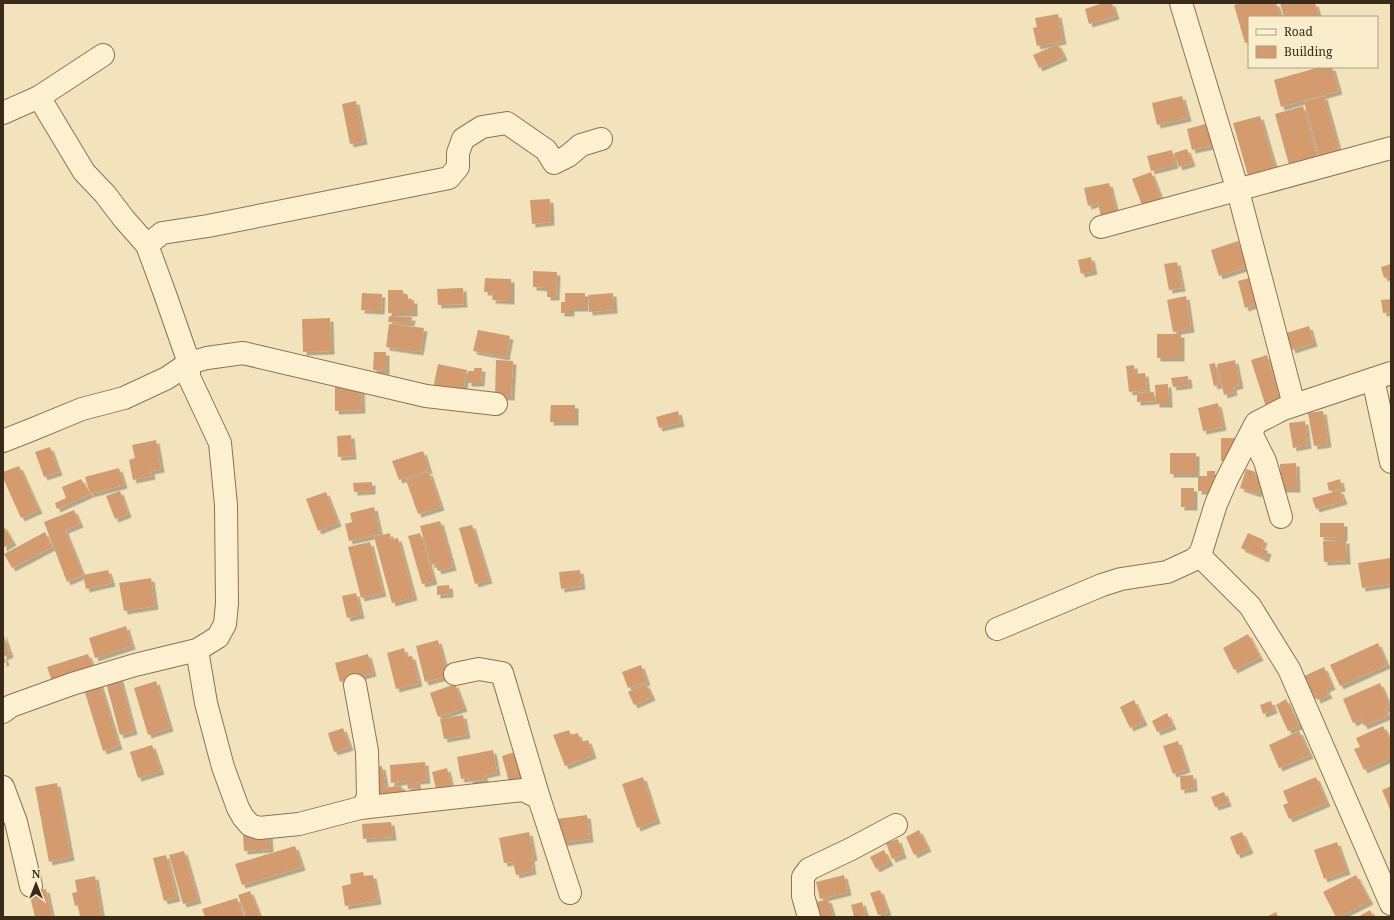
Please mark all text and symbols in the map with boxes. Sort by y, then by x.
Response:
legend [1248,16,1378,68]
text: Road [1284,23,1314,40]
text: Building [1284,43,1333,60]
north arrow [16,864,56,904]
text: N [32,866,41,881]

